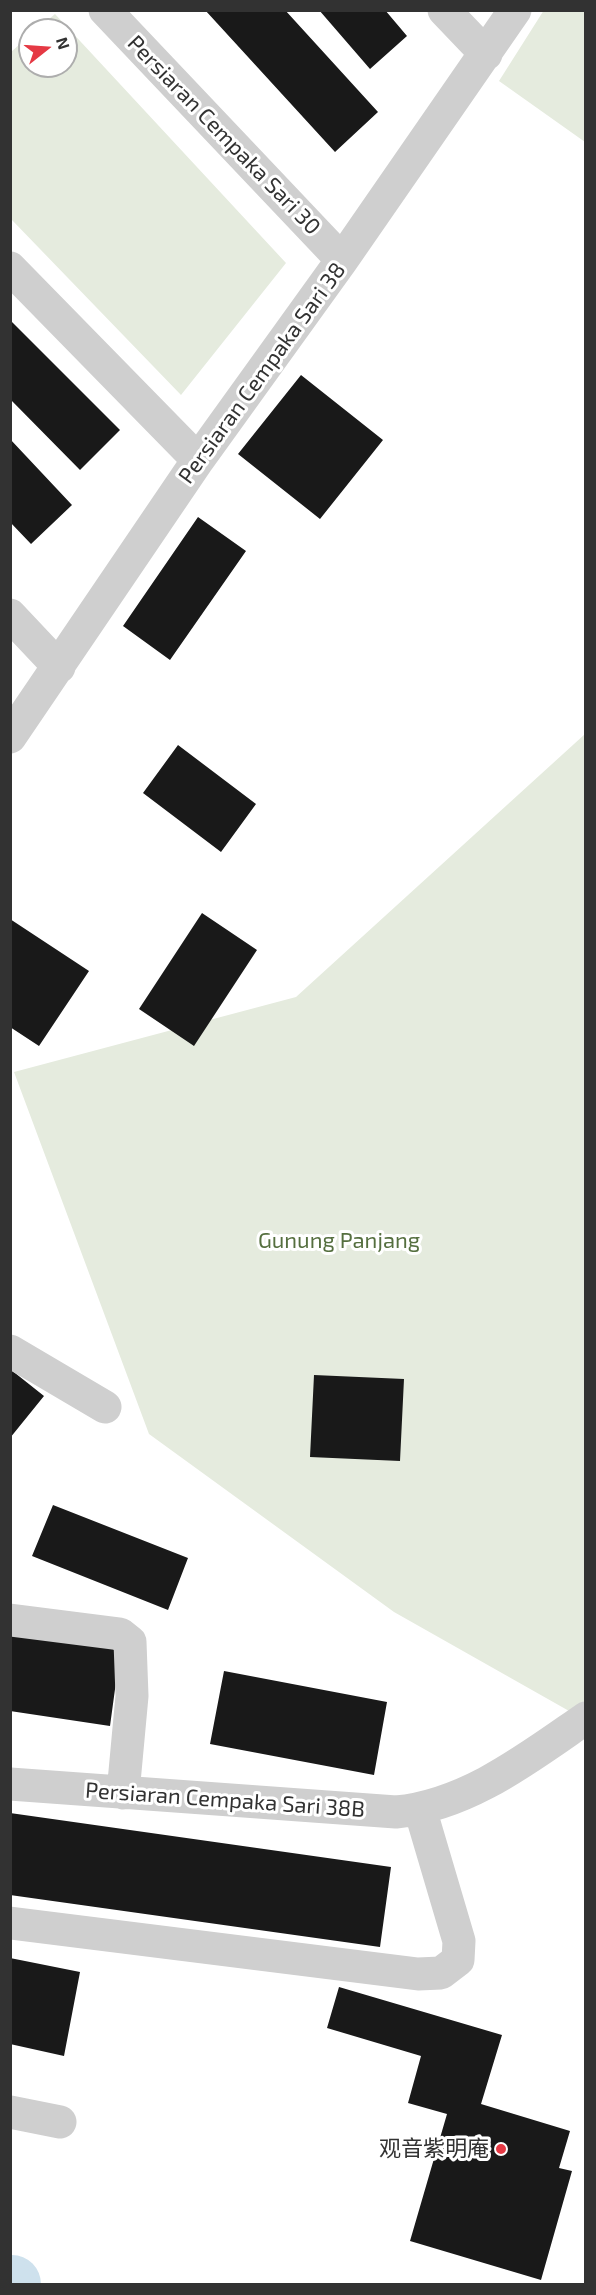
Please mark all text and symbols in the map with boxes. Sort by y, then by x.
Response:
north arrow [18,18,78,78]
street label: Persiaran Cempaka Sari 30 [122,30,326,240]
text: N [53,35,75,51]
street label: Persiaran Cempaka Sari 38 [173,257,351,489]
park label: Gunung Panjang [258,1228,420,1254]
street label: Persiaran Cempaka Sari 38B [84,1777,366,1823]
place label: 观音紫明庵 [379,2136,489,2162]
marker: 观音紫明庵 [494,2142,508,2156]

